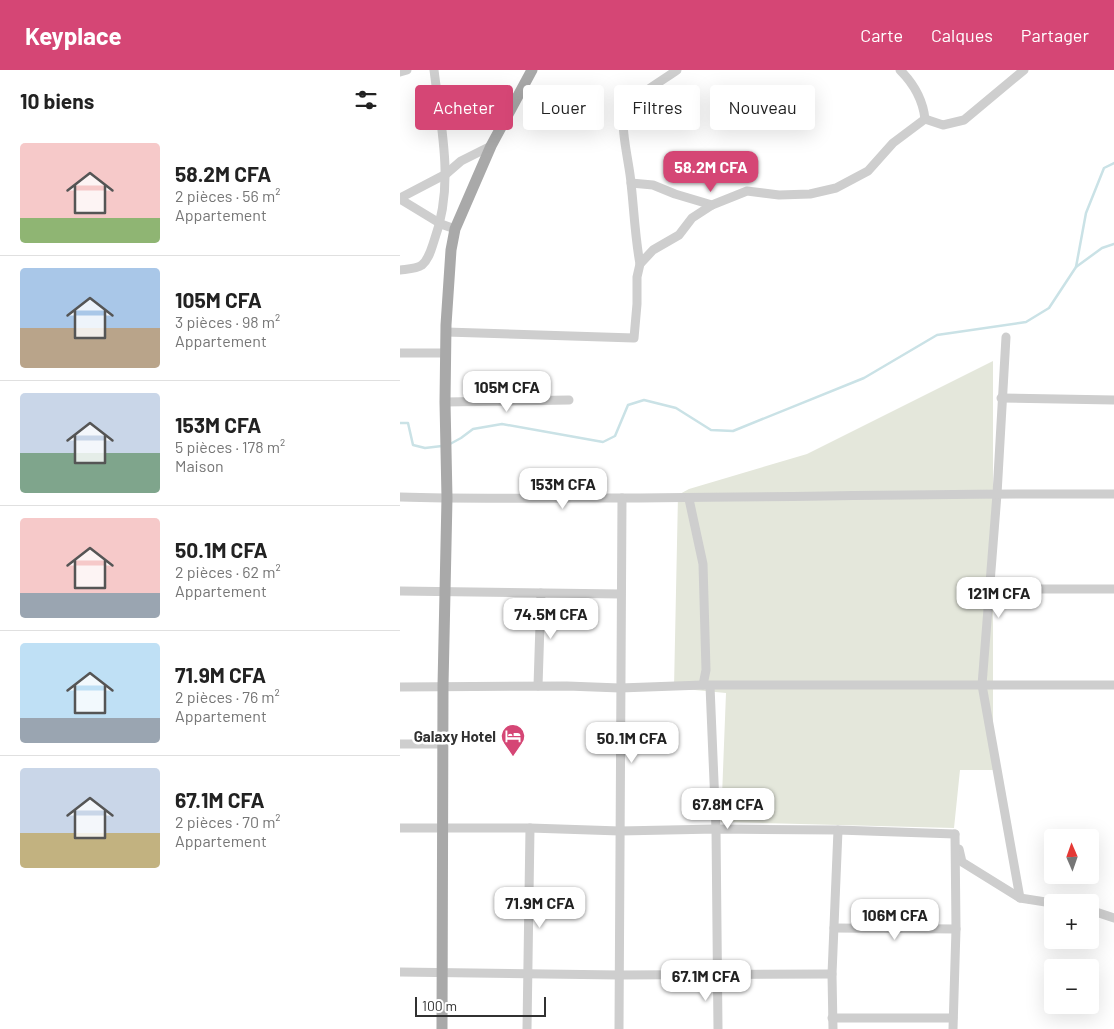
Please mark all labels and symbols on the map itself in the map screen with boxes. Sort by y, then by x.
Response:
pin: 58.2M CFA [654,150,768,193]
pin: 105M CFA [455,370,559,413]
pin: 153M CFA [511,468,615,510]
pin: 121M CFA [947,576,1051,619]
pin: 74.5M CFA [494,598,608,640]
pin: 50.1M CFA [575,722,689,764]
hotel icon: Galaxy Hotel [500,723,526,757]
place label: Galaxy Hotel [414,727,496,745]
pin: 67.8M CFA [671,788,785,830]
north arrow [1044,829,1099,884]
pin: 71.9M CFA [483,886,597,929]
pin: 106M CFA [843,898,947,941]
pin: 67.1M CFA [649,960,763,1002]
scale bar [415,994,546,1017]

